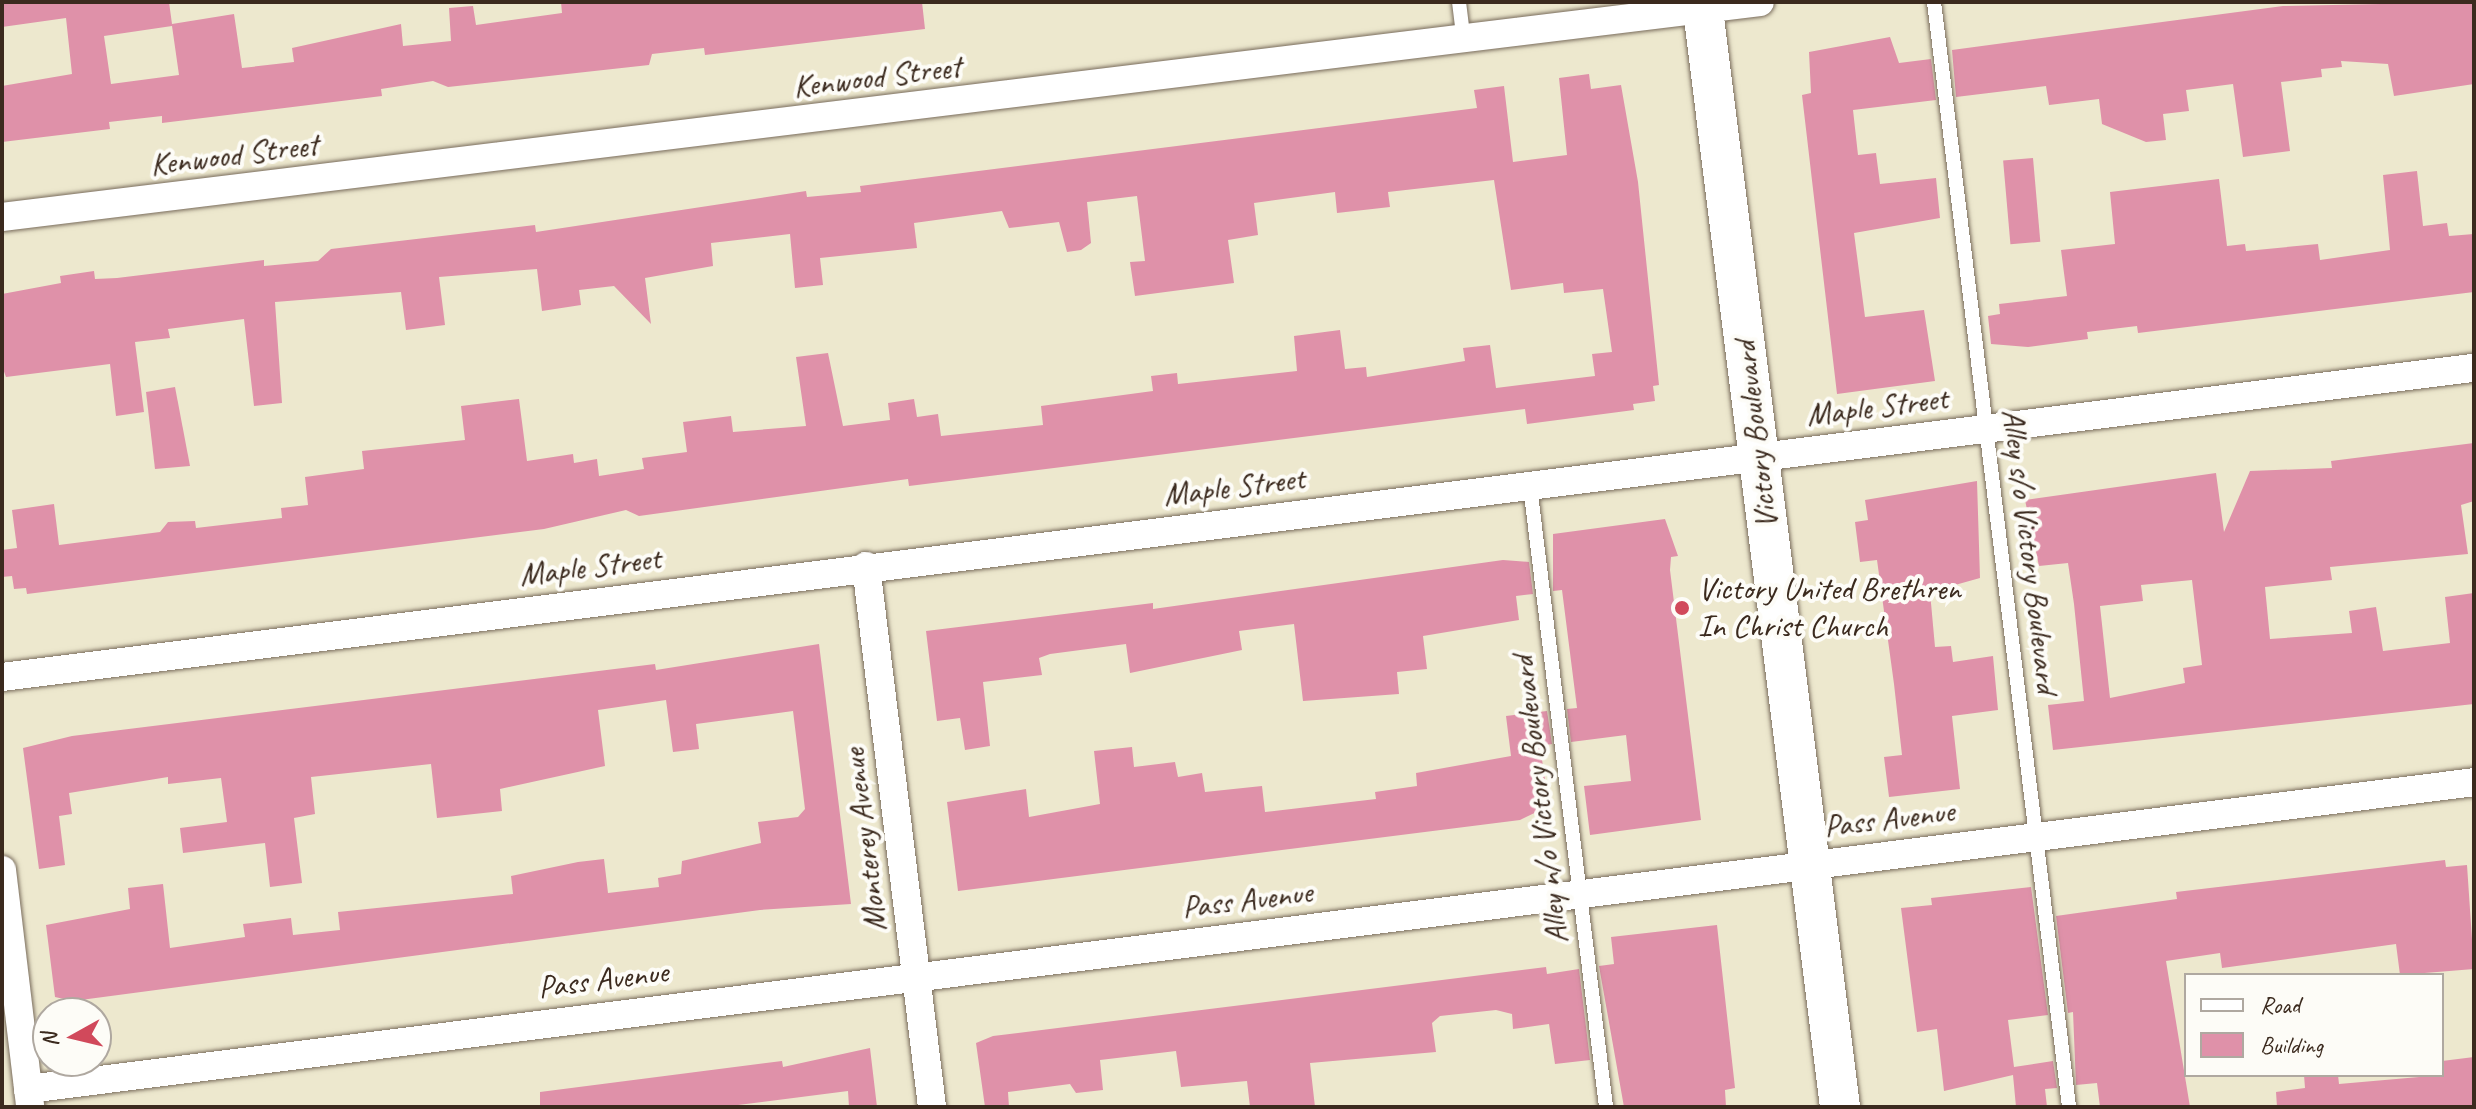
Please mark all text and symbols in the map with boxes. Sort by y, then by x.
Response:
street label: Kenwood Street [791,48,963,106]
street label: Kenwood Street [148,126,320,184]
street label: Victory Boulevard [1725,339,1787,531]
street label: Maple Street [1804,379,1950,435]
street label: Alley s/o Victory Boulevard [1994,407,2066,695]
street label: Maple Street [1161,459,1307,515]
street label: Maple Street [517,539,663,595]
place label: Victory United Brethren In Christ Church [1698,571,1960,646]
marker: Victory United Brethren In Christ Church [1673,599,1691,617]
street label: Alley n/o Victory Boulevard [1503,654,1577,946]
street label: Monterey Avenue [835,746,895,934]
street label: Pass Avenue [1822,792,1956,846]
street label: Pass Avenue [1180,873,1314,927]
street label: Pass Avenue [536,953,670,1007]
legend [2184,973,2444,1077]
text: Road [2260,990,2300,1020]
north arrow [32,997,112,1077]
text: Building [2260,1030,2323,1060]
text: N [35,1031,65,1049]

